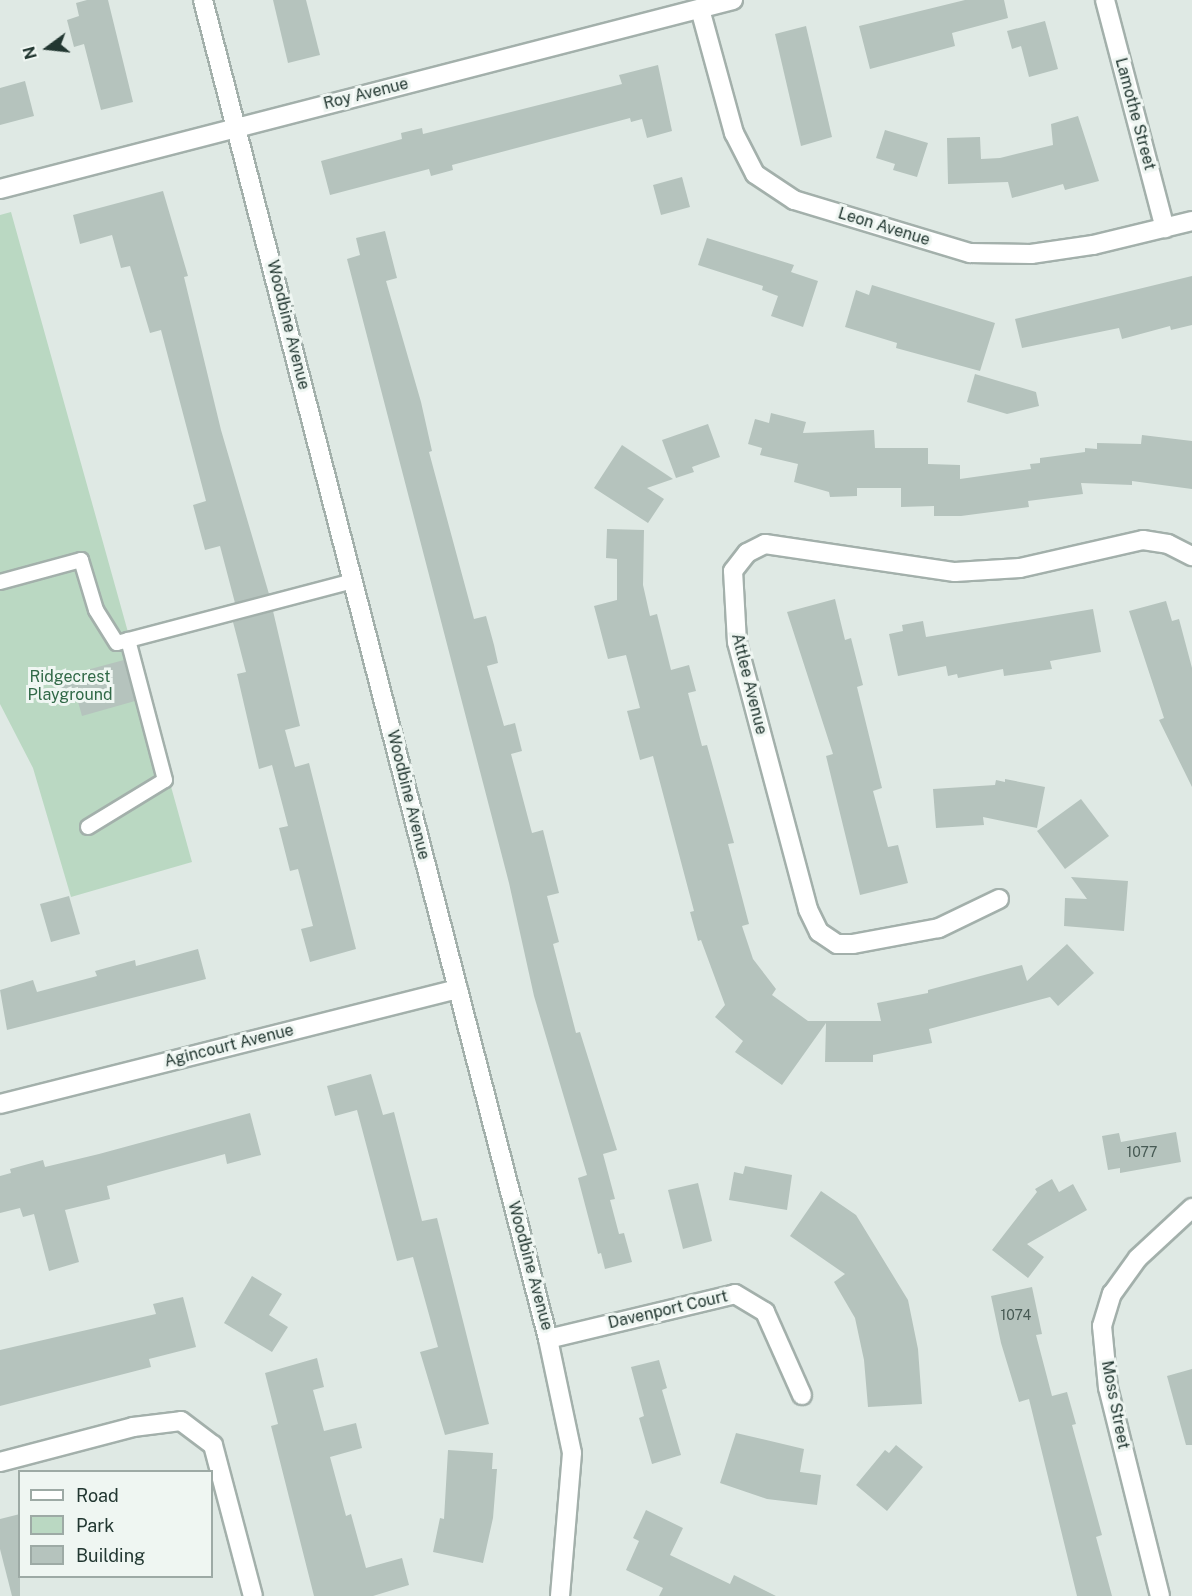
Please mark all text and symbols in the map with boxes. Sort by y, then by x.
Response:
north arrow [18,18,78,78]
text: N [19,44,41,61]
street label: Lamothe Street [1111,56,1159,172]
street label: Roy Avenue [322,74,410,114]
street label: Leon Avenue [836,204,932,250]
street label: Woodbine Avenue [263,258,313,392]
street label: Attlee Avenue [727,631,771,737]
park label: Ridgecrest Playground [27,667,113,705]
street label: Woodbine Avenue [383,728,433,862]
street label: Agincourt Avenue [162,1021,296,1071]
house number: 1077 [1126,1144,1158,1160]
street label: Woodbine Avenue [504,1199,556,1333]
street label: Davenport Court [606,1287,730,1333]
house number: 1074 [1001,1307,1031,1323]
street label: Moss Street [1097,1359,1133,1451]
legend [18,1470,213,1578]
text: Road [76,1485,119,1506]
text: Park [76,1515,114,1536]
text: Building [76,1545,145,1566]

